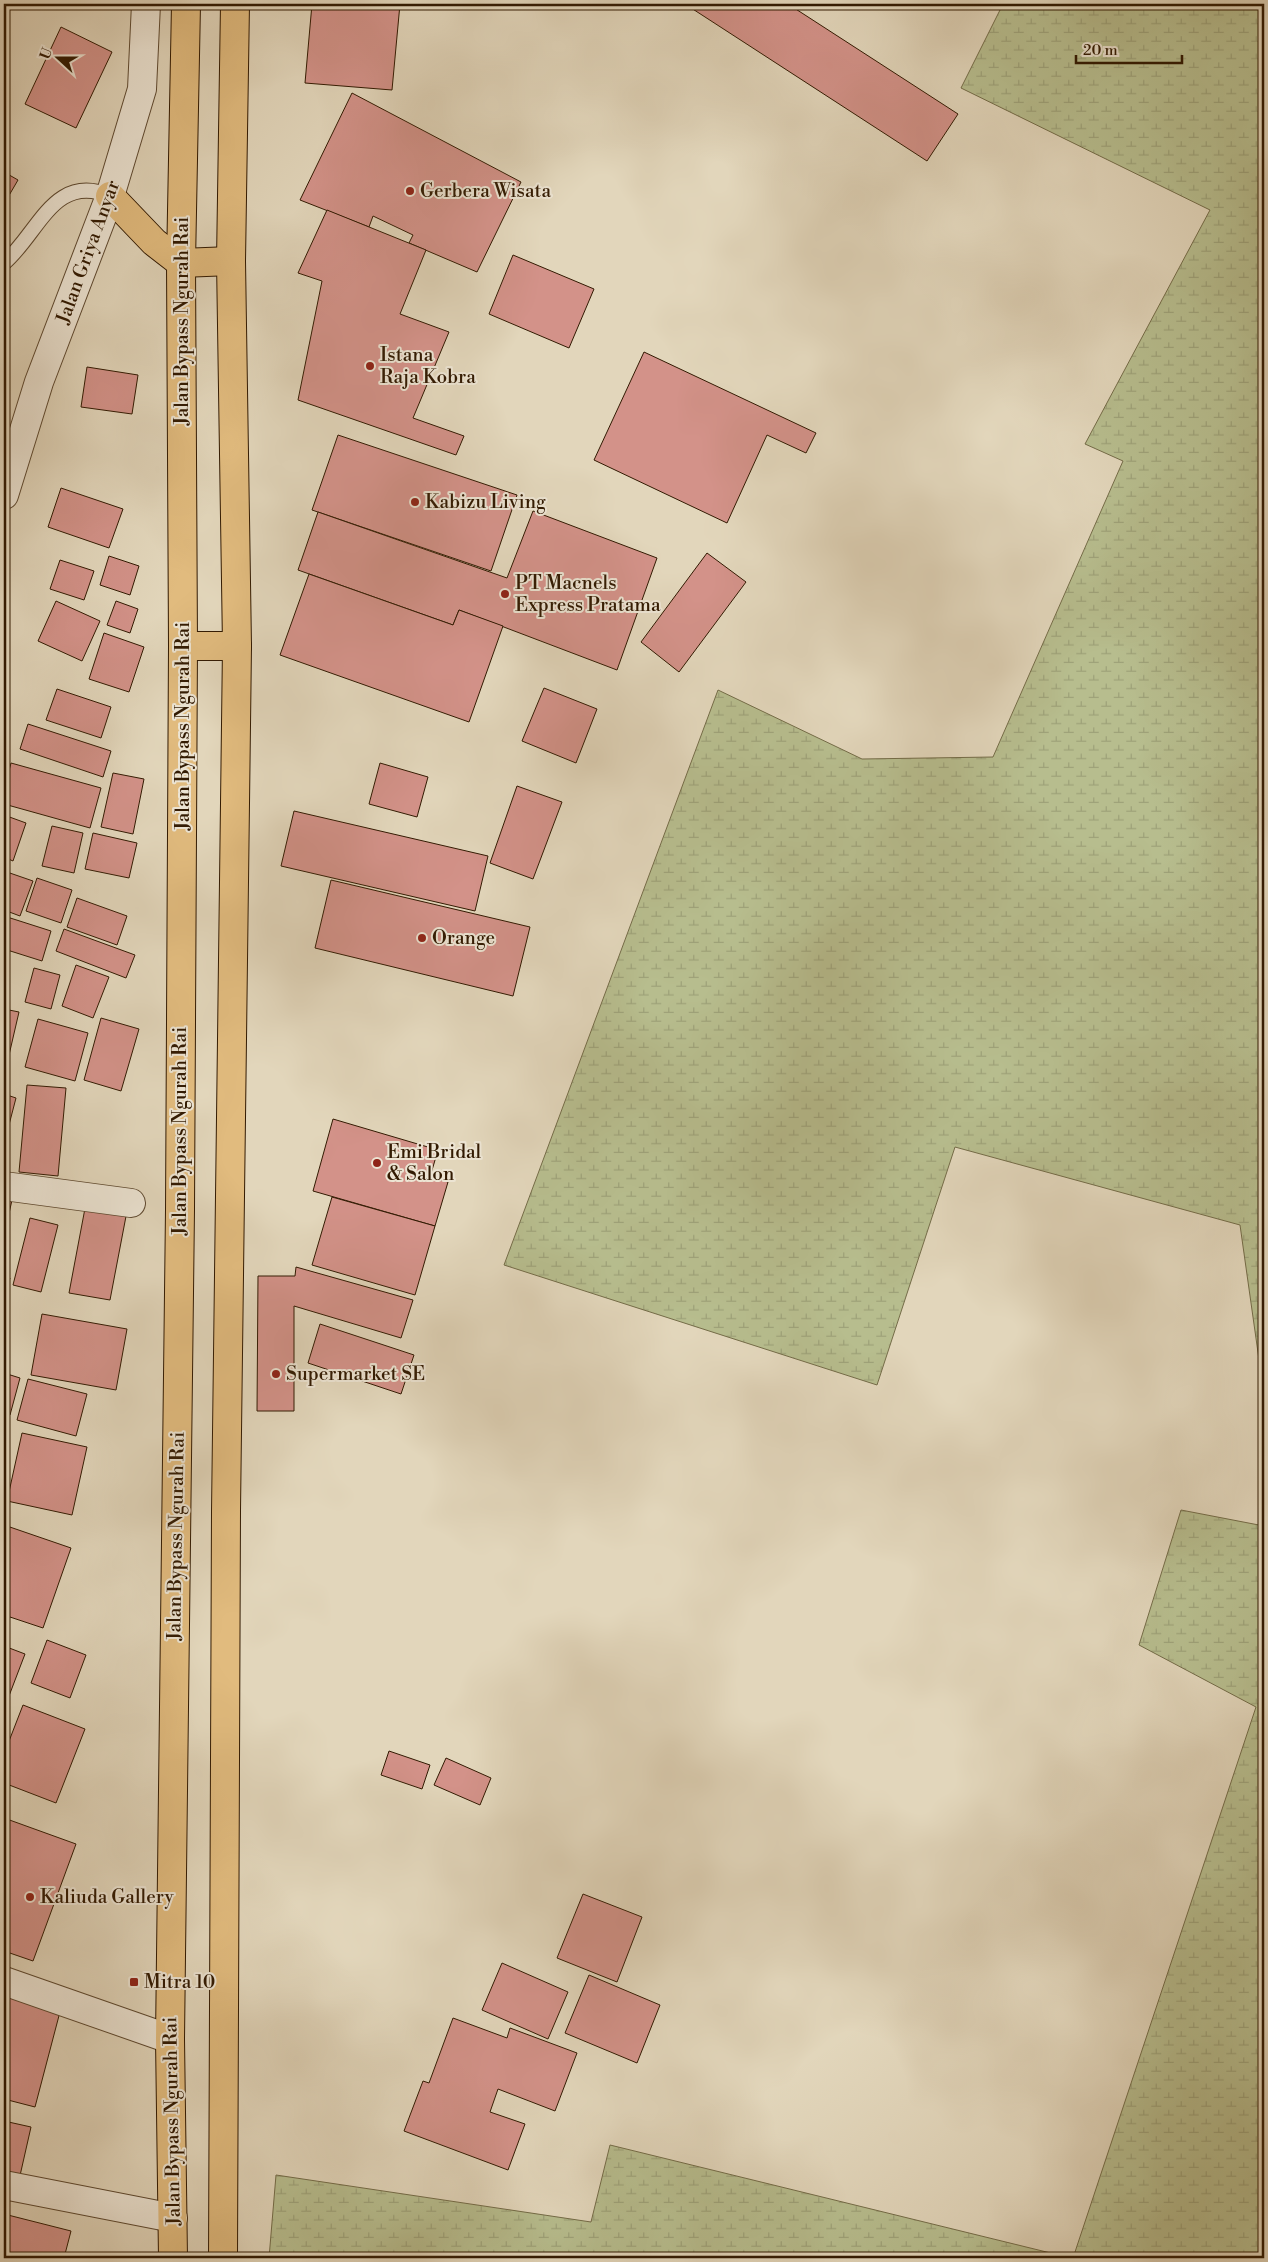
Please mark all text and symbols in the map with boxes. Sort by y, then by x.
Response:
north arrow [32,32,82,82]
scale bar [1076,32,1182,64]
text: 20 m [1083,41,1118,60]
text: U [36,45,57,62]
street label: Jalan Griya Anyar [51,177,125,328]
place label: Gerbera Wisata [420,179,552,203]
marker: Gerbera Wisata [404,185,416,197]
street label: Jalan Bypass Ngurah Rai [170,217,194,426]
place label: Istana Raja Kobra [380,343,476,389]
marker: Istana Raja Kobra [364,360,376,372]
place label: Kabizu Living [425,490,546,514]
marker: Kabizu Living [409,496,421,508]
place label: PT Macnels Express Pratama [515,571,661,617]
marker: PT Macnels Express Pratama [499,588,511,600]
street label: Jalan Bypass Ngurah Rai [171,622,195,831]
place label: Orange [432,926,495,950]
marker: Orange [416,932,428,944]
street label: Jalan Bypass Ngurah Rai [168,1027,192,1236]
place label: Emi Bridal & Salon [387,1140,482,1186]
marker: Emi Bridal & Salon [371,1157,383,1169]
place label: Supermarket SE [286,1362,425,1386]
marker: Supermarket SE [270,1368,282,1380]
street label: Jalan Bypass Ngurah Rai [162,1431,190,1642]
place label: Kaliuda Gallery [40,1885,175,1909]
marker: Kaliuda Gallery [24,1891,36,1903]
place label: Mitra 10 [144,1970,215,1994]
marker: Mitra 10 [128,1976,140,1988]
street label: Jalan Bypass Ngurah Rai [158,2016,186,2227]

